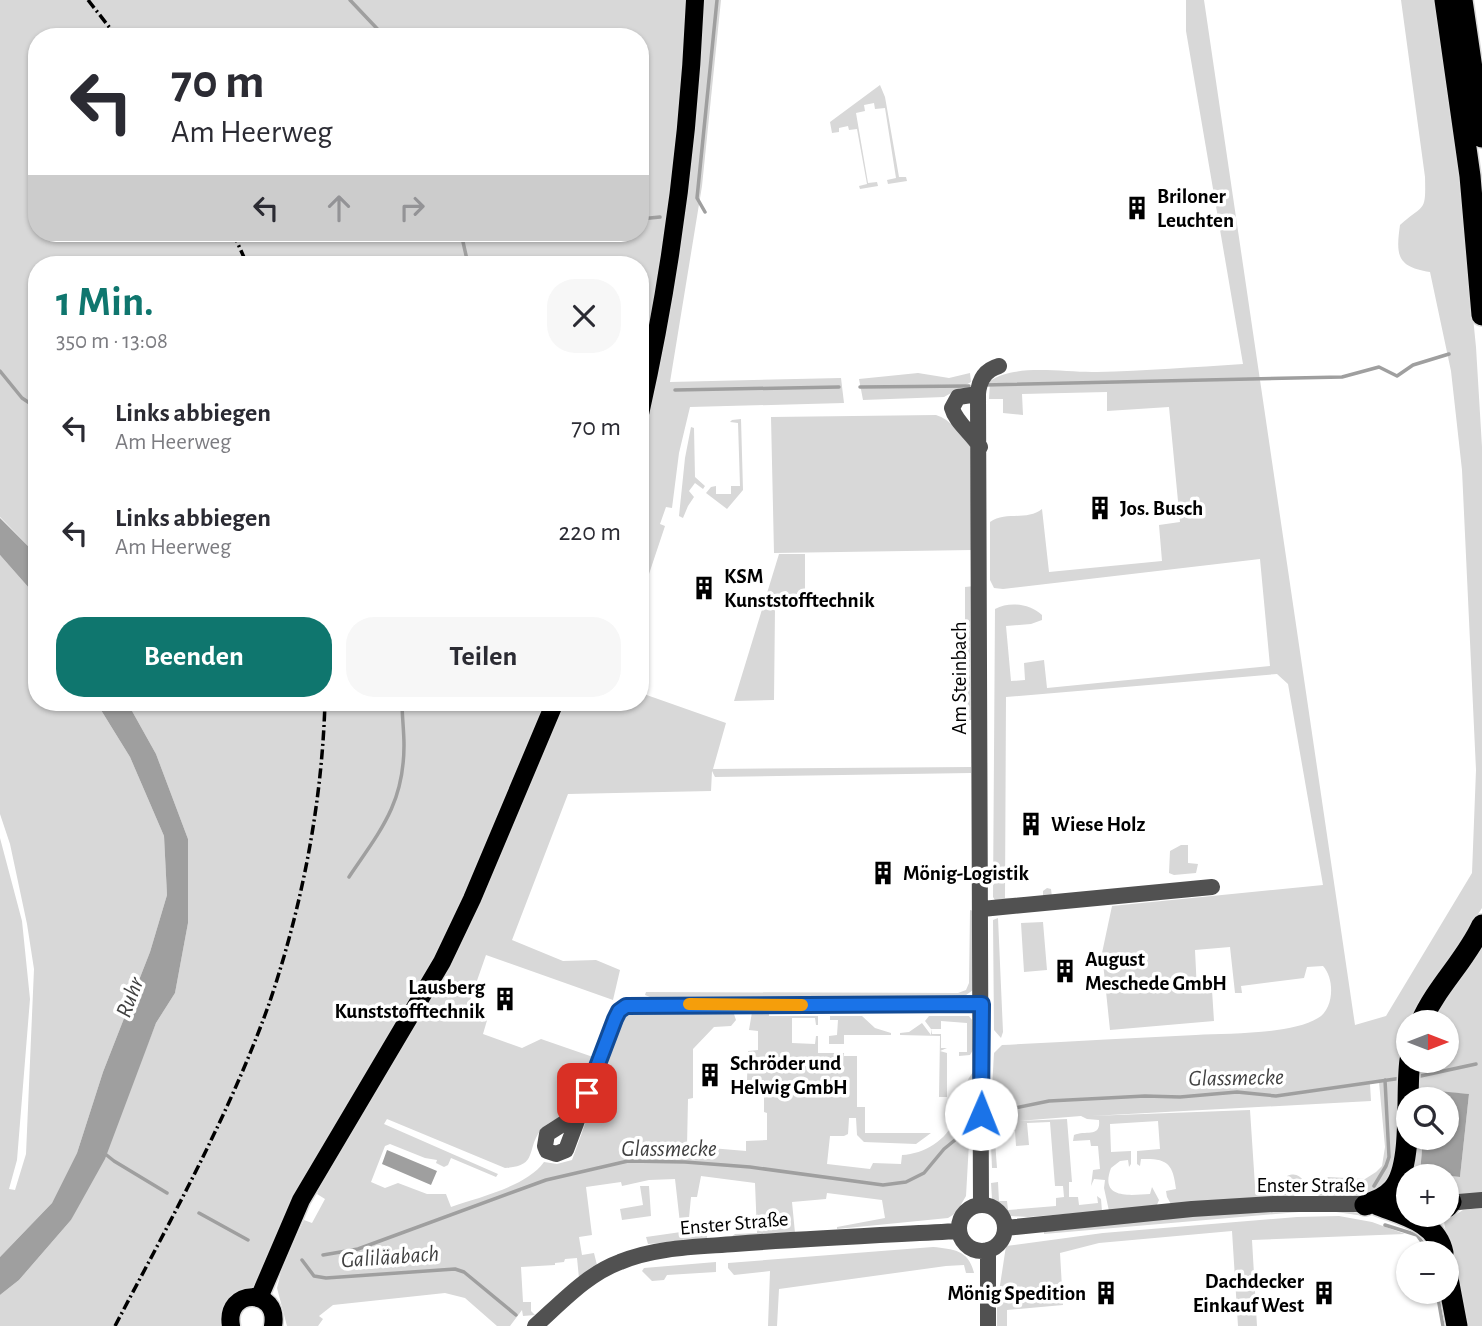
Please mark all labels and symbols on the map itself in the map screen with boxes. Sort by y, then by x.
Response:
place label: Briloner Leuchten [1157,186,1234,231]
building icon: Briloner Leuchten [1123,194,1151,222]
building icon: Jos. Busch [1086,494,1114,522]
place label: Jos. Busch [1120,498,1203,519]
place label: KSM Kunststofftechnik [724,566,875,611]
building icon: KSM Kunststofftechnik [690,574,718,602]
street label: Am Steinbach [949,621,970,735]
building icon: Wiese Holz [1017,810,1045,838]
place label: Wiese Holz [1051,814,1146,835]
building icon: Mönig-Logistik [869,859,897,887]
place label: Mönig-Logistik [903,863,1029,884]
place label: August Meschede GmbH [1085,949,1227,994]
building icon: August Meschede GmbH [1051,957,1079,985]
water label: Ruhr [112,974,149,1021]
place label: Lausberg Kunststofftechnik [334,977,486,1022]
building icon: Lausberg Kunststofftechnik [491,985,519,1013]
north arrow [1396,1010,1460,1073]
place label: Schröder und Helwig GmbH [730,1053,848,1098]
building icon: Schröder und Helwig GmbH [696,1061,724,1089]
pin [557,1063,617,1123]
water label: Glassmecke [1188,1066,1284,1091]
position arrow [944,1077,1018,1151]
water label: Glassmecke [621,1138,717,1161]
street label: Enster Straße [1256,1175,1366,1196]
street label: Enster Straße [679,1208,789,1239]
water label: Galiläabach [340,1243,440,1272]
place label: Dachdecker Einkauf West [1193,1271,1305,1316]
building icon: Mönig Spedition [1092,1279,1120,1307]
building icon: Dachdecker Einkauf West [1310,1279,1338,1307]
place label: Mönig Spedition [947,1283,1086,1304]

